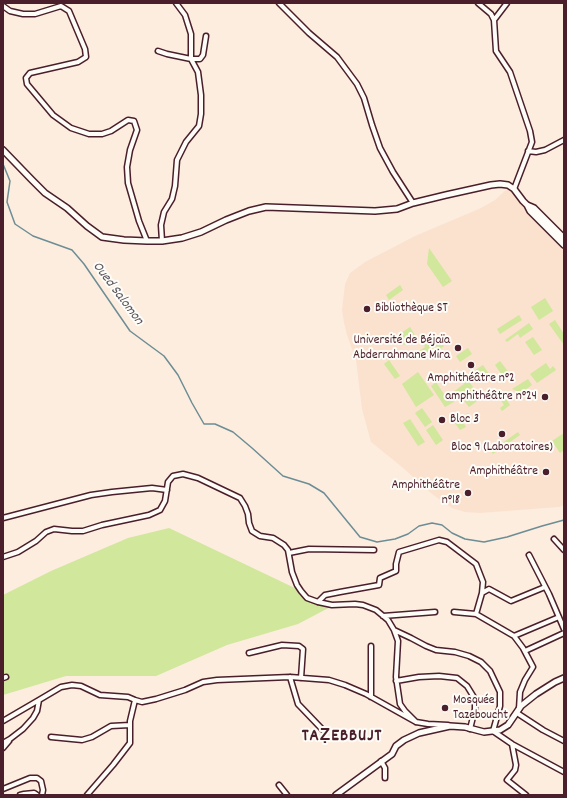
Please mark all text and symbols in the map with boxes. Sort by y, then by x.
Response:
water label: Oued Salomon [88,259,146,329]
place label: Bibliothèque ST [375,301,448,317]
marker: Bibliothèque ST [362,304,372,314]
place label: Université de Béjaïa Abderrahmane Mira [353,333,450,364]
marker: Université de Béjaïa Abderrahmane Mira [453,343,463,353]
marker: Amphithéâtre n°2 [466,360,476,370]
place label: Amphithéâtre n°2 [427,371,515,387]
place label: amphithéâtre n°24 [445,389,537,405]
marker: amphithéâtre n°24 [540,392,550,402]
place label: Bloc 3 [450,412,479,428]
marker: Bloc 3 [437,415,447,425]
marker: Bloc 9 (Laboratoires) [497,429,507,439]
place label: Bloc 9 (Laboratoires) [451,440,553,456]
place label: Amphithéâtre [469,464,538,480]
marker: Amphithéâtre [541,467,551,477]
place label: Amphithéâtre n°18 [391,478,460,509]
marker: Amphithéâtre n°18 [463,488,473,498]
place label: Mosquée Tazeboucht [453,693,508,724]
marker: Mosquée Tazeboucht [440,703,450,713]
district label: TAẒEBBUJT [302,728,382,748]

